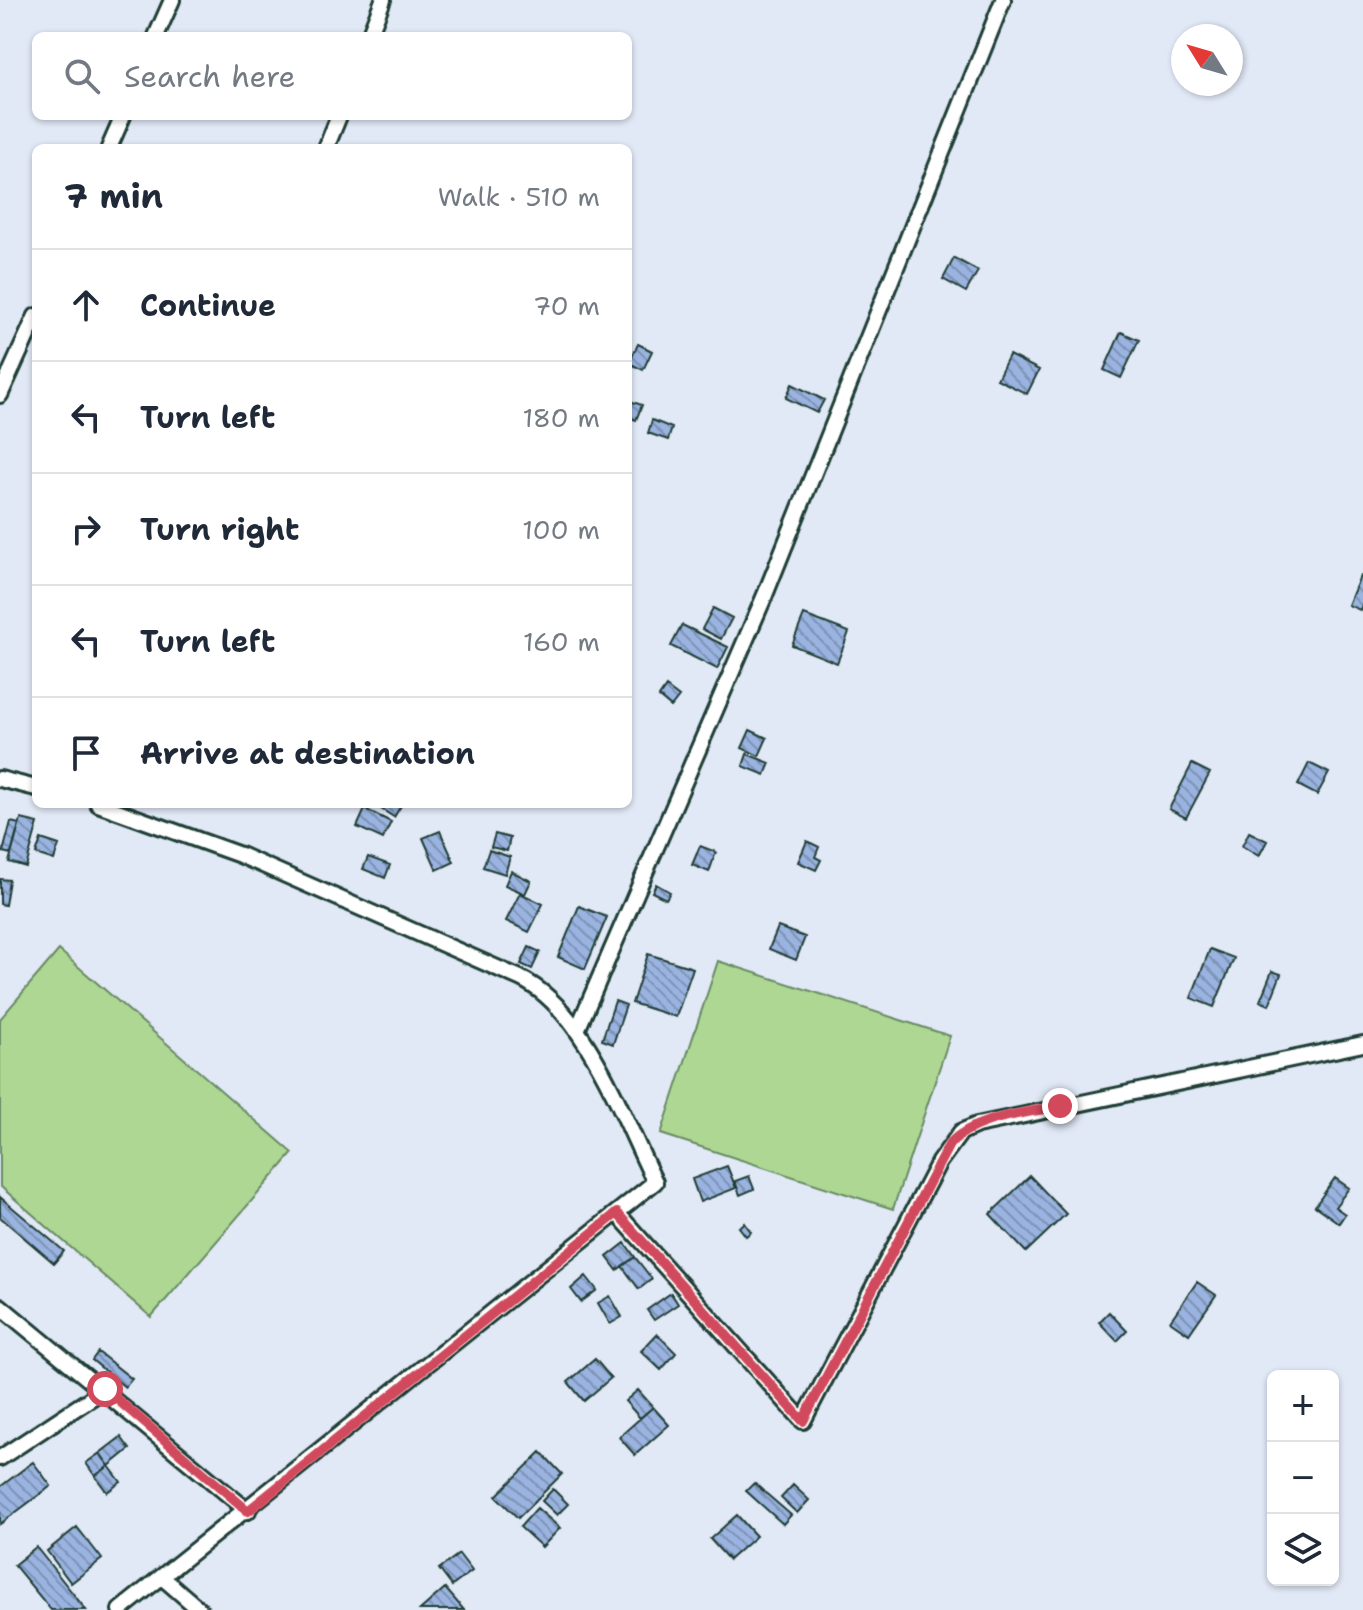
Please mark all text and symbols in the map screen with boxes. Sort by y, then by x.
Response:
north arrow [1171,24,1243,96]
search box [32,32,632,120]
icon: search [60,54,104,98]
text: Search here [124,56,295,97]
text: 7 min [64,173,163,219]
text: Walk · 510 m [438,179,600,214]
icon: ahead [64,283,108,327]
text: Continue [140,285,276,326]
text: 70 m [533,288,600,323]
icon: left [64,395,108,439]
text: Turn left [140,397,275,438]
text: 180 m [522,400,600,435]
icon: right [64,507,108,551]
text: Turn right [140,509,299,550]
text: 100 m [522,512,600,547]
icon: left [64,619,108,663]
text: Turn left [140,621,275,662]
text: 160 m [523,624,600,659]
icon: arrive [64,731,108,775]
text: Arrive at destination [140,733,475,774]
route end [1042,1088,1078,1124]
map controls [1267,1370,1339,1586]
button: + [1267,1370,1339,1442]
route start [87,1371,123,1407]
button: − [1267,1442,1339,1514]
button: layers [1267,1514,1339,1586]

